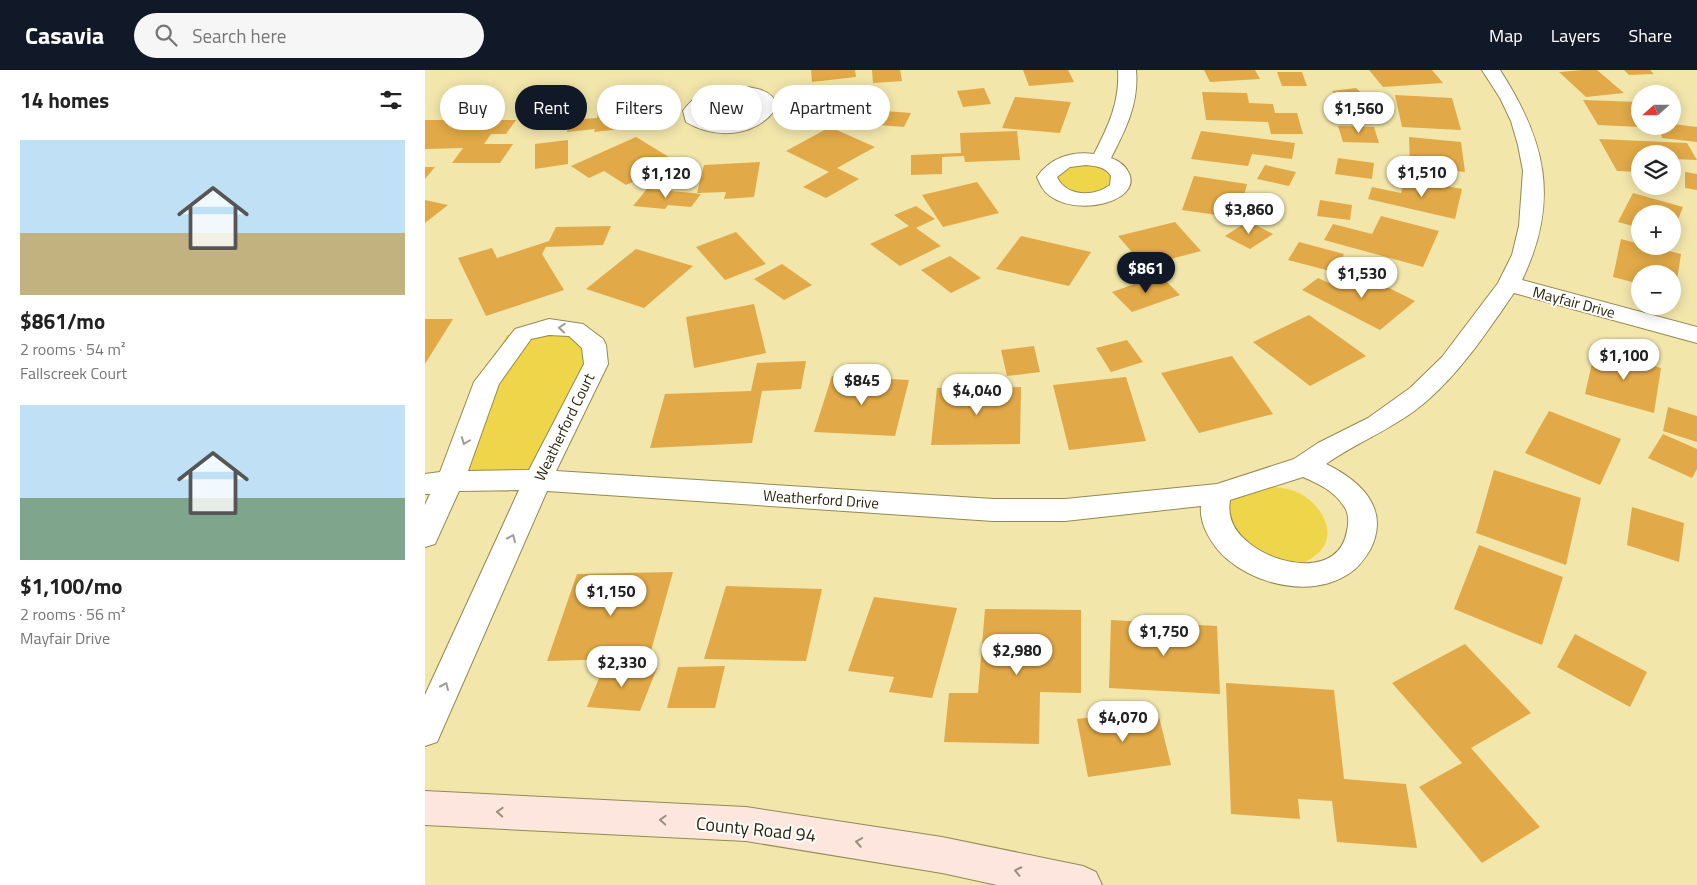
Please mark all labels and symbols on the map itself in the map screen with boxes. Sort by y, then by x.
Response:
north arrow [1631,85,1681,135]
pin: $1,560 [1318,92,1400,134]
pin: $1,120 [625,156,707,199]
pin: $1,510 [1381,156,1463,198]
pin: $3,860 [1208,192,1290,235]
pin: $861 [1116,252,1176,294]
pin: $1,530 [1321,256,1403,299]
street label: Mayfair Drive [1530,280,1618,324]
one-way arrow [557,323,565,334]
pin: $1,100 [1583,338,1665,381]
pin: $845 [832,364,892,406]
street label: Weatherford Court [528,368,600,485]
pin: $4,040 [936,374,1018,416]
one-way arrow [461,436,471,445]
street label: Weatherford Drive [762,483,880,515]
one-way arrow [505,534,516,543]
pin: $1,150 [570,574,652,617]
pin: $1,750 [1123,614,1205,657]
pin: $2,980 [976,634,1058,676]
pin: $2,330 [581,646,663,688]
one-way arrow [439,682,449,691]
pin: $4,070 [1082,700,1164,743]
one-way arrow [496,806,504,817]
street label: County Road 94 [695,809,817,849]
one-way arrow [658,815,666,826]
one-way arrow [854,837,862,848]
one-way arrow [1014,867,1023,877]

